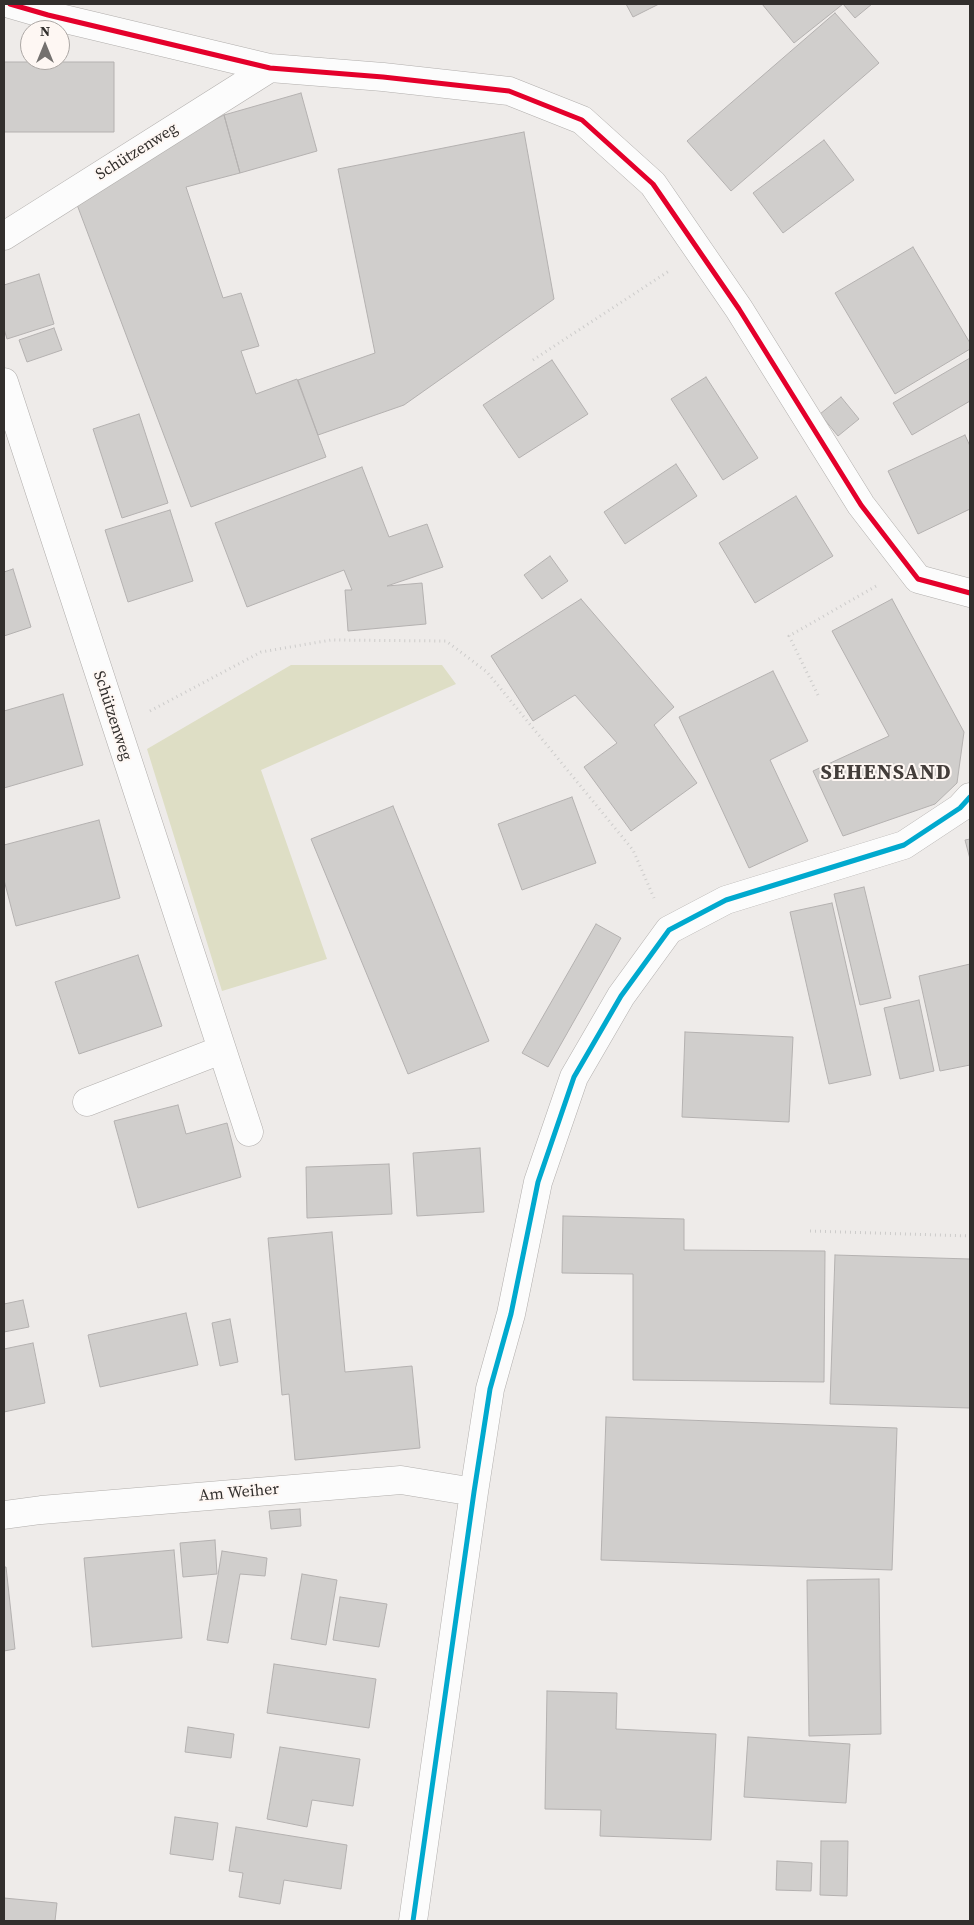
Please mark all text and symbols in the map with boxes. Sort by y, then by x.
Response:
north arrow [20,20,70,70]
text: N [40,21,50,41]
street label: Schützenweg [93,119,181,185]
street label: Schützenweg [89,669,135,763]
district label: SEHENSAND [819,761,953,787]
street label: Am Weiher [198,1480,280,1506]

